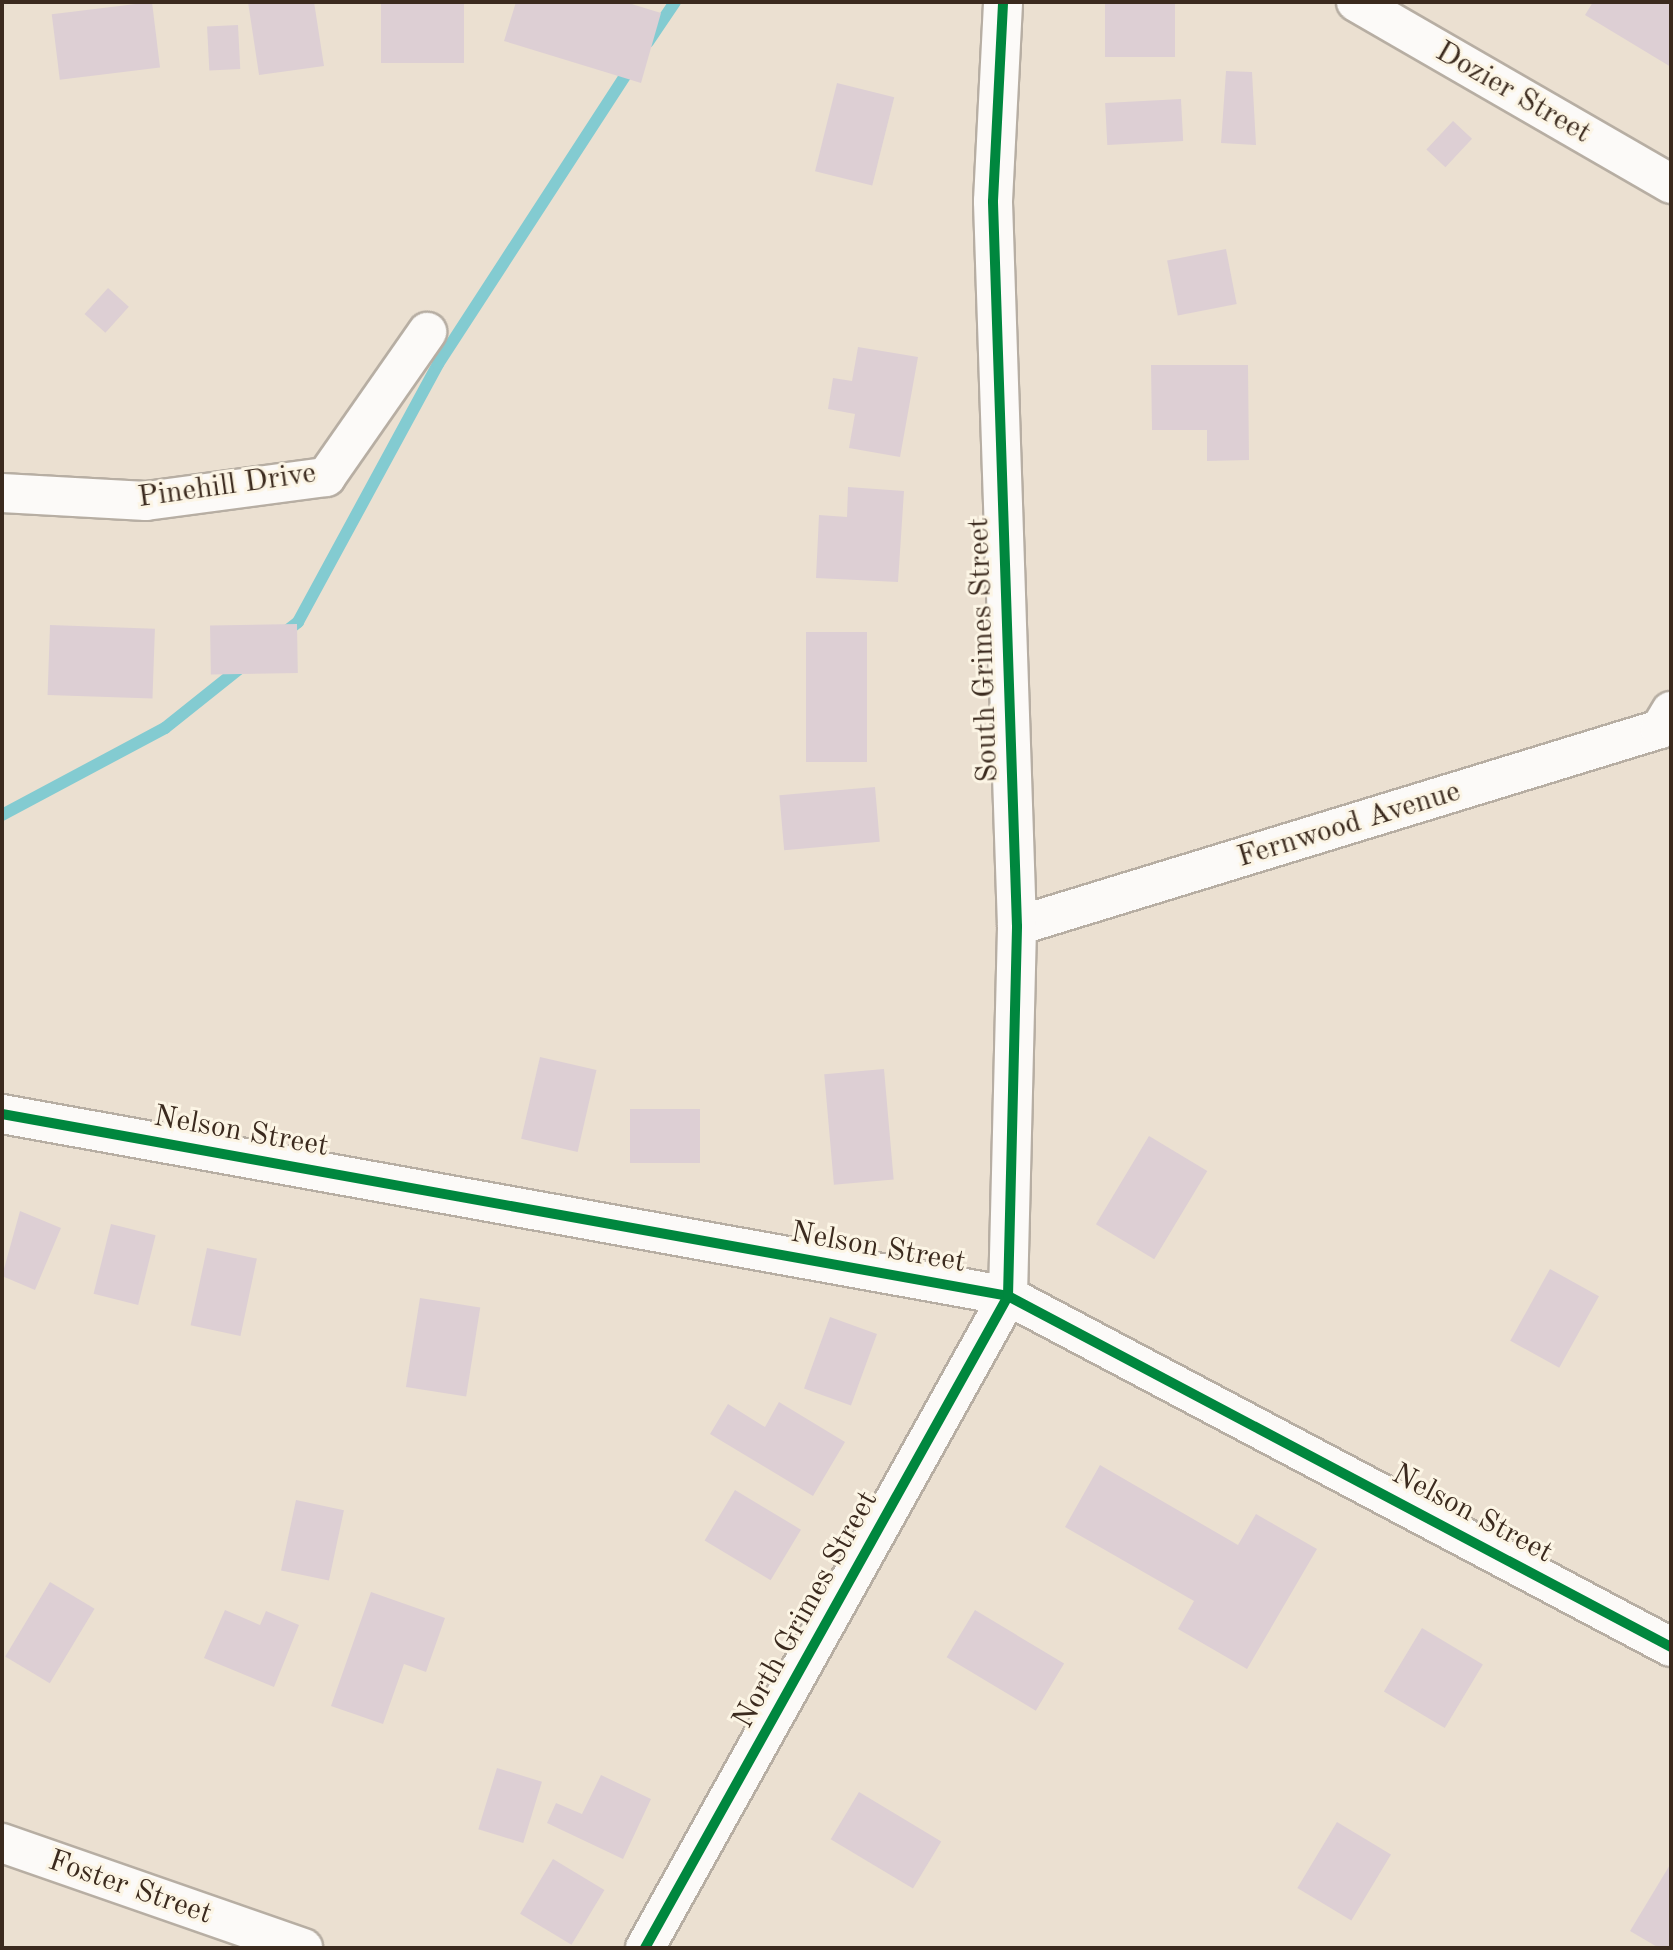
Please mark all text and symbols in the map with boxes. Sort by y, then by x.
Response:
street label: Dozier Street [1429,34,1597,152]
street label: Pinehill Drive [136,456,318,516]
street label: South Grimes Street [961,517,1007,783]
street label: Fernwood Avenue [1233,774,1465,876]
street label: Nelson Street [151,1099,331,1165]
street label: Nelson Street [788,1215,968,1281]
street label: Nelson Street [1385,1457,1559,1571]
street label: North Grimes Street [726,1485,886,1735]
street label: Foster Street [44,1843,216,1933]

